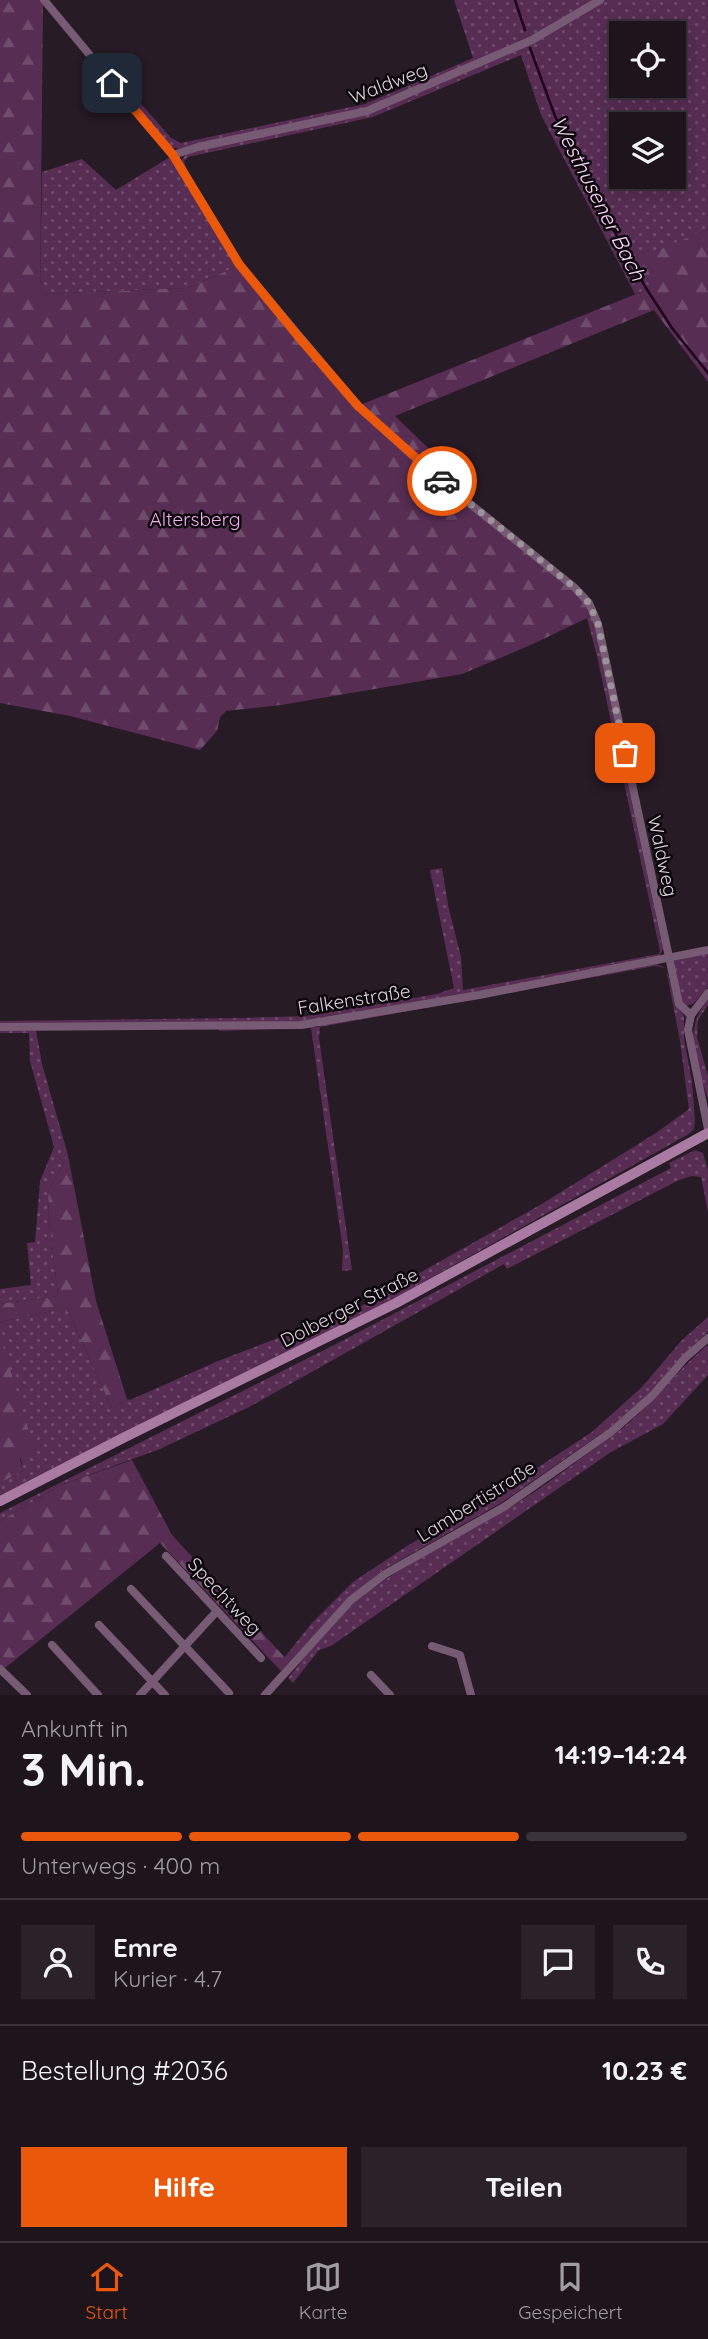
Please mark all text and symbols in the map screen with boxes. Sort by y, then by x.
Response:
map controls [609,21,686,189]
button: locate [609,21,686,98]
pin [82,53,142,113]
street label: Waldweg [345,57,431,109]
icon: home [93,64,131,102]
water label: Westhusener Bach [546,111,652,286]
button: layers [609,112,686,189]
courier [407,446,477,516]
icon: car [423,462,461,500]
park label: Altersberg [149,507,241,531]
pin [595,723,655,783]
icon: bag [606,734,644,772]
street label: Waldweg [643,813,683,899]
street label: Falkenstraße [296,978,412,1020]
street label: Dolberger Straße [276,1262,422,1352]
street label: Lambertistraße [412,1455,540,1547]
street label: Spechtweg [183,1552,267,1640]
text: Ankunft in [21,1714,128,1743]
text: 14:19–14:24 [555,1738,687,1771]
text: 3 Min. [21,1740,146,1798]
text: Unterwegs · 400 m [21,1851,220,1880]
button: person [21,1925,95,1999]
button: chat [521,1925,595,1999]
button: phone [613,1925,687,1999]
text: Emre [113,1931,178,1964]
text: Kurier · 4.7 [113,1964,222,1993]
text: Bestellung #2036 [21,2054,228,2087]
text: 10.23 € [602,2054,687,2087]
button: Hilfe [21,2147,347,2227]
button: Teilen [361,2147,687,2227]
tab: Start [85,2258,128,2324]
tab: Karte [299,2258,347,2324]
tab: Gespeichert [518,2258,623,2324]

